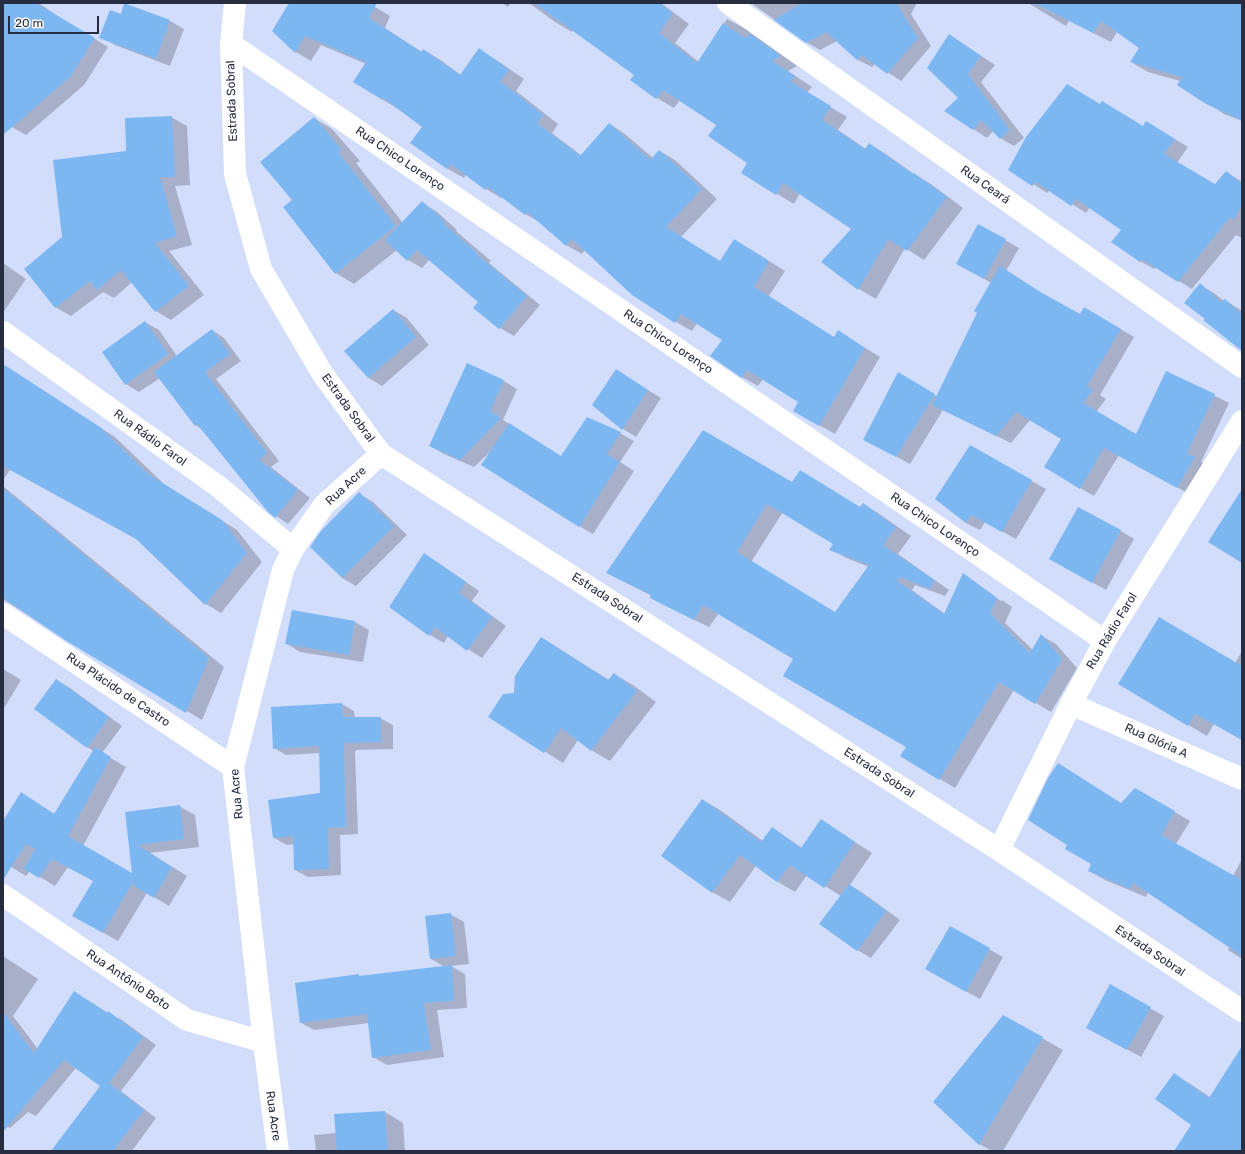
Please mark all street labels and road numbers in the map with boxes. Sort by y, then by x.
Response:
street label: Estrada Sobral [223,60,241,142]
street label: Rua Chico Lorenço [353,124,447,194]
street label: Rua Ceará [957,163,1013,207]
street label: Rua Chico Lorenço [621,307,715,377]
street label: Estrada Sobral [318,371,378,445]
street label: Rua Rádio Farol [111,407,189,469]
street label: Rua Acre [323,464,369,508]
street label: Rua Chico Lorenço [888,490,982,560]
street label: Estrada Sobral [569,570,645,626]
street label: Rua Rádio Farol [1084,590,1140,672]
street label: Rua Plácido de Castro [63,650,173,730]
street label: Rua Glória A [1122,721,1190,761]
street label: Estrada Sobral [841,745,917,801]
street label: Rua Acre [228,768,246,820]
street label: Estrada Sobral [1112,922,1188,980]
street label: Rua Antônio Boto [83,947,173,1013]
street label: Rua Acre [262,1090,284,1142]

